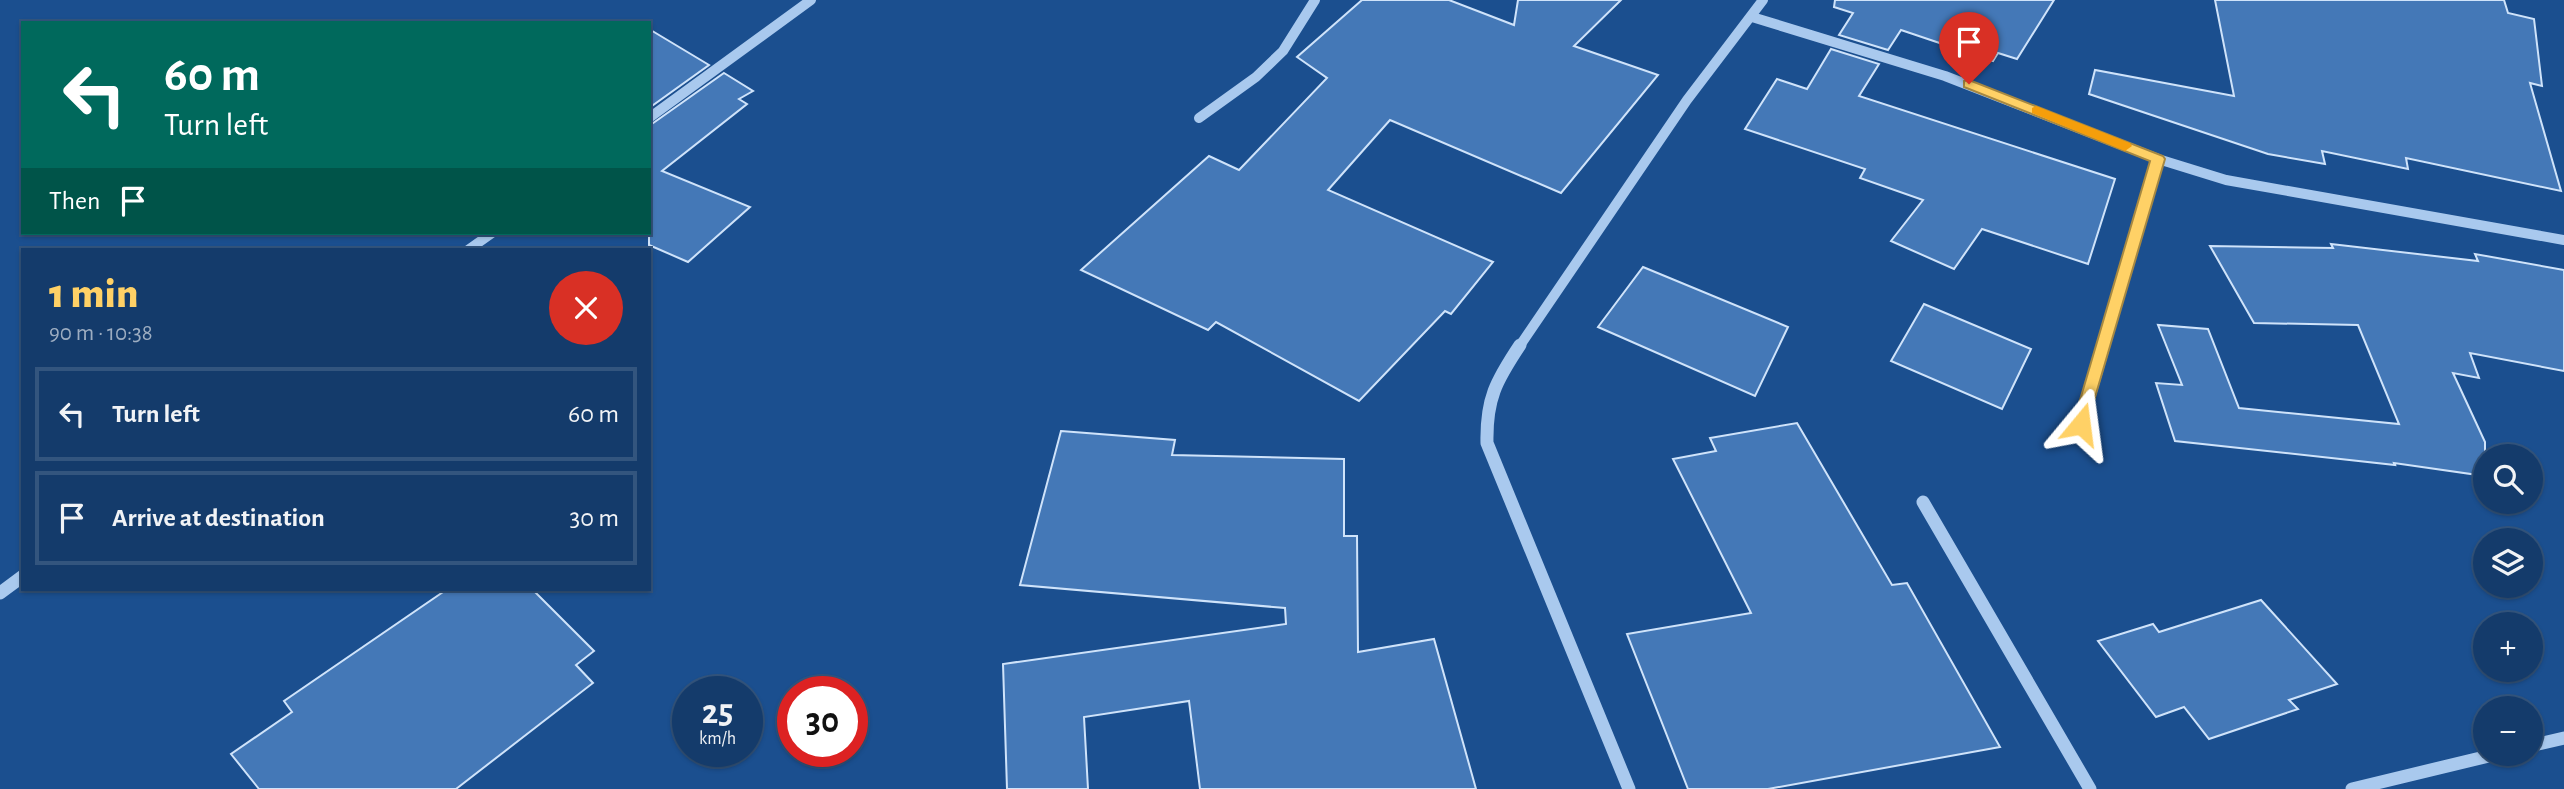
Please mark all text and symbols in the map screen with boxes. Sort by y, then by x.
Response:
pin [1939,12.0,1999,84]
icon: arrive [1950,23,1988,61]
icon: left [49,49,140,140]
text: 60 m [164,51,260,100]
text: Turn left [164,109,268,141]
icon: arrive [114,182,152,220]
text: Then [49,188,100,214]
button: close [549,271,623,345]
text: 1 min [49,273,138,315]
text: 90 m · 10:38 [49,322,153,345]
position arrow [2044,387,2118,461]
icon: left [53,395,91,433]
text: Turn left [112,401,200,427]
text: 60 m [568,401,619,427]
map controls [2473,444,2543,766]
button: search [2473,444,2543,514]
icon: arrive [53,499,91,537]
text: Arrive at destination [112,505,325,531]
text: 30 m [569,505,619,531]
button: layers [2473,528,2543,598]
button: + [2473,612,2543,682]
speed limit sign: 30 [777,676,868,767]
text: 25 [702,695,733,730]
button: − [2473,696,2543,766]
text: km/h [699,730,736,748]

